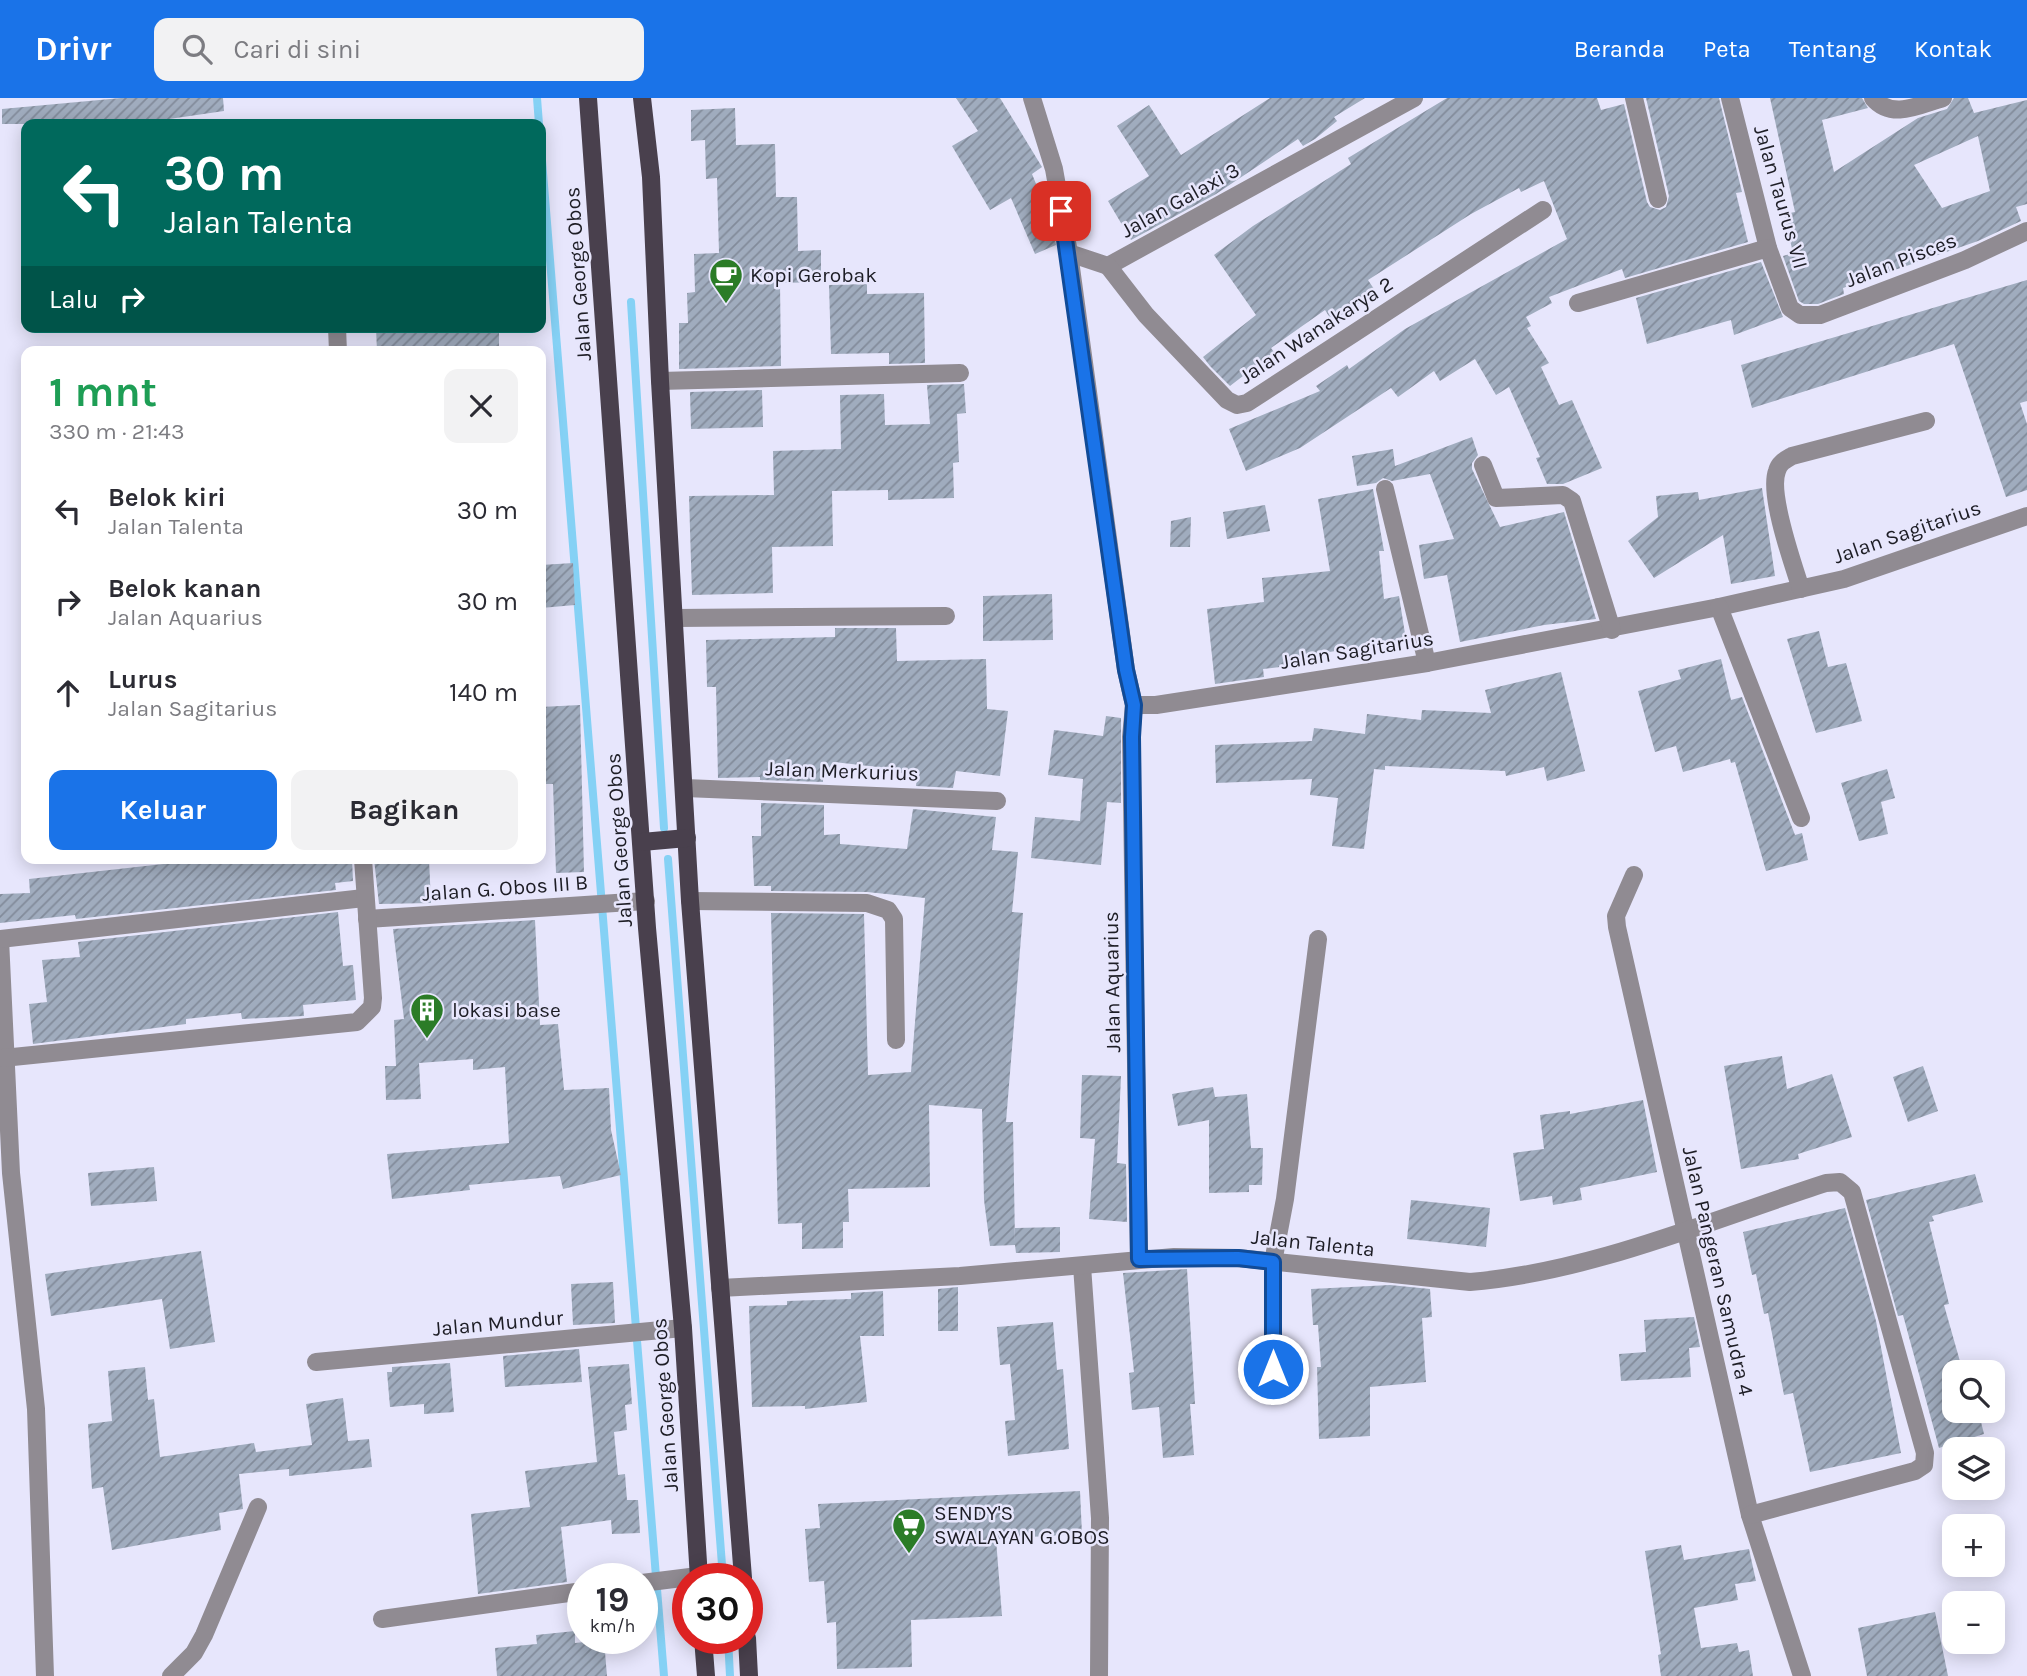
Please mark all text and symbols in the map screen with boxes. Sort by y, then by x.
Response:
search box [154,18,644,81]
text: Drivr [35,30,112,68]
icon: search [178,30,216,68]
text: Cari di sini [234,34,361,65]
text: Beranda [1574,35,1665,63]
text: Peta [1703,35,1751,63]
text: Tentang [1789,35,1876,63]
text: Kontak [1914,35,1992,63]
street label: Jalan Taurus VII [1749,123,1813,271]
text: 30 m [164,145,284,202]
icon: left [49,147,140,238]
street label: Jalan Galaxi 3 [1116,157,1244,243]
pin [1031,181,1091,241]
street label: Jalan George Obos [560,186,596,362]
icon: arrive [1042,192,1080,230]
text: Jalan Talenta [164,204,353,241]
street label: Jalan Pisces [1842,228,1960,292]
cafe icon: Kopi Gerobak [707,256,745,305]
place label: Kopi Gerobak [750,263,877,287]
street label: Jalan Wanakarya 2 [1235,271,1397,389]
icon: right [113,280,151,318]
text: Lalu [49,284,99,315]
text: 1 mnt [49,367,157,417]
button: close [444,369,518,443]
text: 330 m · 21:43 [49,418,184,445]
text: Belok kiri [108,482,226,513]
icon: left [49,492,87,530]
text: 30 m [457,495,518,526]
street label: Jalan Sagitarius [1830,495,1984,569]
text: Jalan Talenta [108,513,244,540]
text: Belok kanan [108,573,261,604]
icon: right [49,583,87,621]
text: 30 m [457,586,518,617]
text: Jalan Aquarius [108,604,263,631]
street label: Jalan Sagitarius [1279,626,1435,674]
text: Lurus [108,664,177,695]
icon: ahead [49,674,87,712]
text: 140 m [449,677,518,708]
text: Jalan Sagitarius [108,695,277,722]
street label: Jalan George Obos [601,752,637,928]
street label: Jalan Merkurius [765,756,919,786]
button: Keluar [49,770,277,850]
button: Bagikan [291,770,518,850]
street label: Jalan G. Obos III B [421,870,589,906]
street label: Jalan Aquarius [1099,911,1125,1053]
building icon: lokasi base [408,991,446,1040]
place label: lokasi base [452,998,561,1022]
street label: Jalan Pangeran Samudra 4 [1678,1144,1758,1398]
street label: Jalan Talenta [1250,1225,1376,1261]
street label: Jalan Mundur [432,1305,565,1341]
street label: Jalan George Obos [647,1317,683,1493]
position arrow [1236,1332,1310,1406]
map controls [1942,1360,2005,1654]
button: search [1942,1360,2005,1423]
button: layers [1942,1437,2005,1500]
place label: SENDY'S SWALAYAN G.OBOS [934,1501,1110,1549]
supermarket icon: SENDY'S SWALAYAN G.OBOS [890,1506,928,1555]
button: + [1942,1514,2005,1577]
speed limit sign: 30 [672,1563,763,1654]
text: 19 [596,1579,629,1620]
button: − [1942,1591,2005,1654]
text: km/h [590,1615,635,1637]

